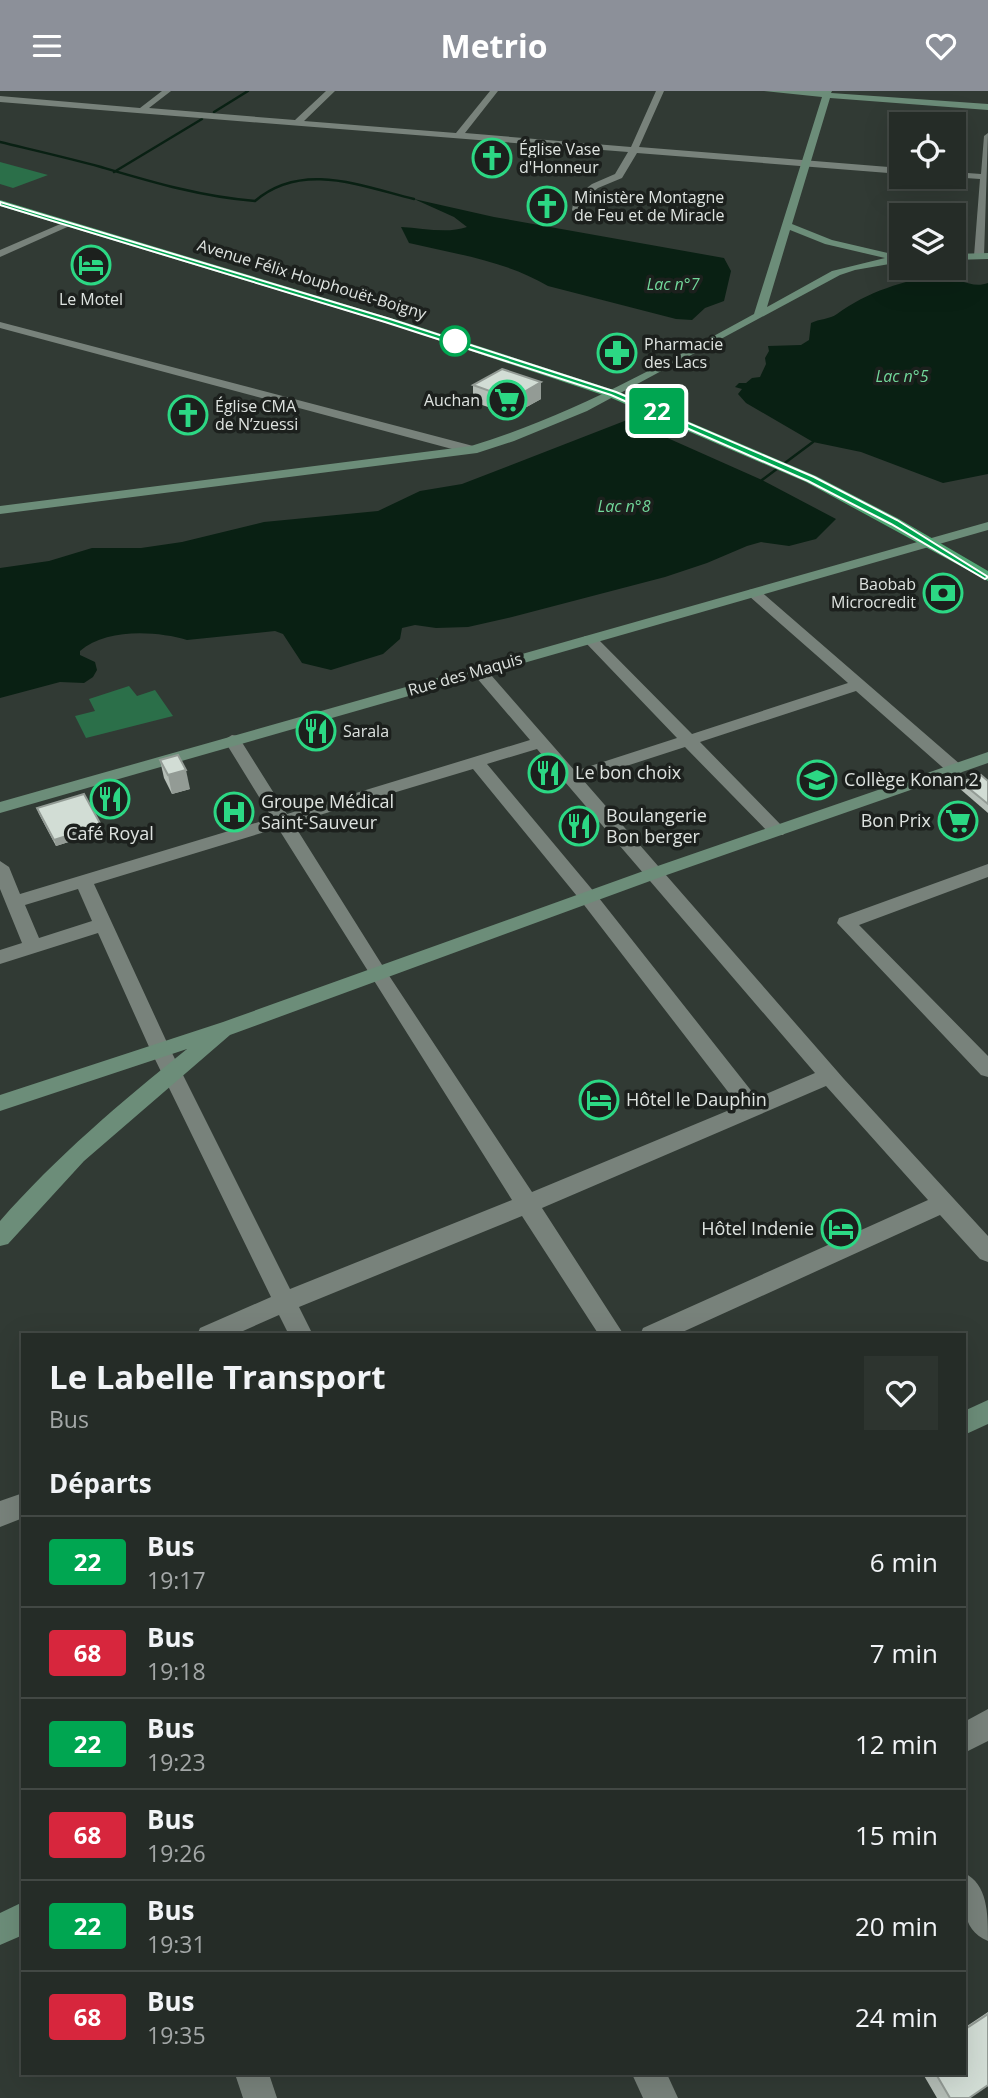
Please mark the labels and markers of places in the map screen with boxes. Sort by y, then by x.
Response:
church icon: Église Vase d'Honneur [471,137,513,179]
place label: Église Vase d'Honneur [519,138,600,178]
church icon: Ministère Montagne de Feu et de Miracle [526,185,568,227]
place label: Ministère Montagne de Feu et de Miracle [574,186,724,226]
hotel icon: Le Motel [70,244,112,286]
place label: Le Motel [59,288,123,310]
unlabelled marker [440,326,470,356]
pharmacy icon: Pharmacie des Lacs [596,332,638,374]
place label: Pharmacie des Lacs [644,333,723,373]
supermarket icon: Auchan [486,379,528,421]
place label: Auchan [424,389,480,411]
church icon: Église CMA de N’zuessi [167,394,209,436]
place label: Église CMA de N’zuessi [215,395,298,435]
bank icon: Baobab Microcredit [922,572,964,614]
place label: Baobab Microcredit [831,573,916,613]
restaurant icon: Sarala [295,710,337,752]
place label: Sarala [343,720,389,742]
restaurant icon: Le bon choix [527,752,569,794]
school or university icon: Collège Konan 2 [796,759,838,801]
place label: Le bon choix [575,760,682,784]
place label: Collège Konan 2 [844,767,979,791]
restaurant icon: Café Royal [89,778,131,820]
place label: Groupe Médical Saint-Sauveur [261,789,394,834]
hospital icon: Groupe Médical Saint-Sauveur [213,791,255,833]
supermarket icon: Bon Prix [937,800,979,842]
place label: Boulangerie Bon berger [606,803,707,848]
restaurant icon: Boulangerie Bon berger [558,805,600,847]
place label: Bon Prix [861,808,932,832]
place label: Café Royal [66,821,154,845]
hotel icon: Hôtel le Dauphin [578,1079,620,1121]
place label: Hôtel le Dauphin [626,1087,767,1111]
hotel icon: Hôtel Indenie [820,1208,862,1250]
place label: Hôtel Indenie [701,1216,814,1240]

